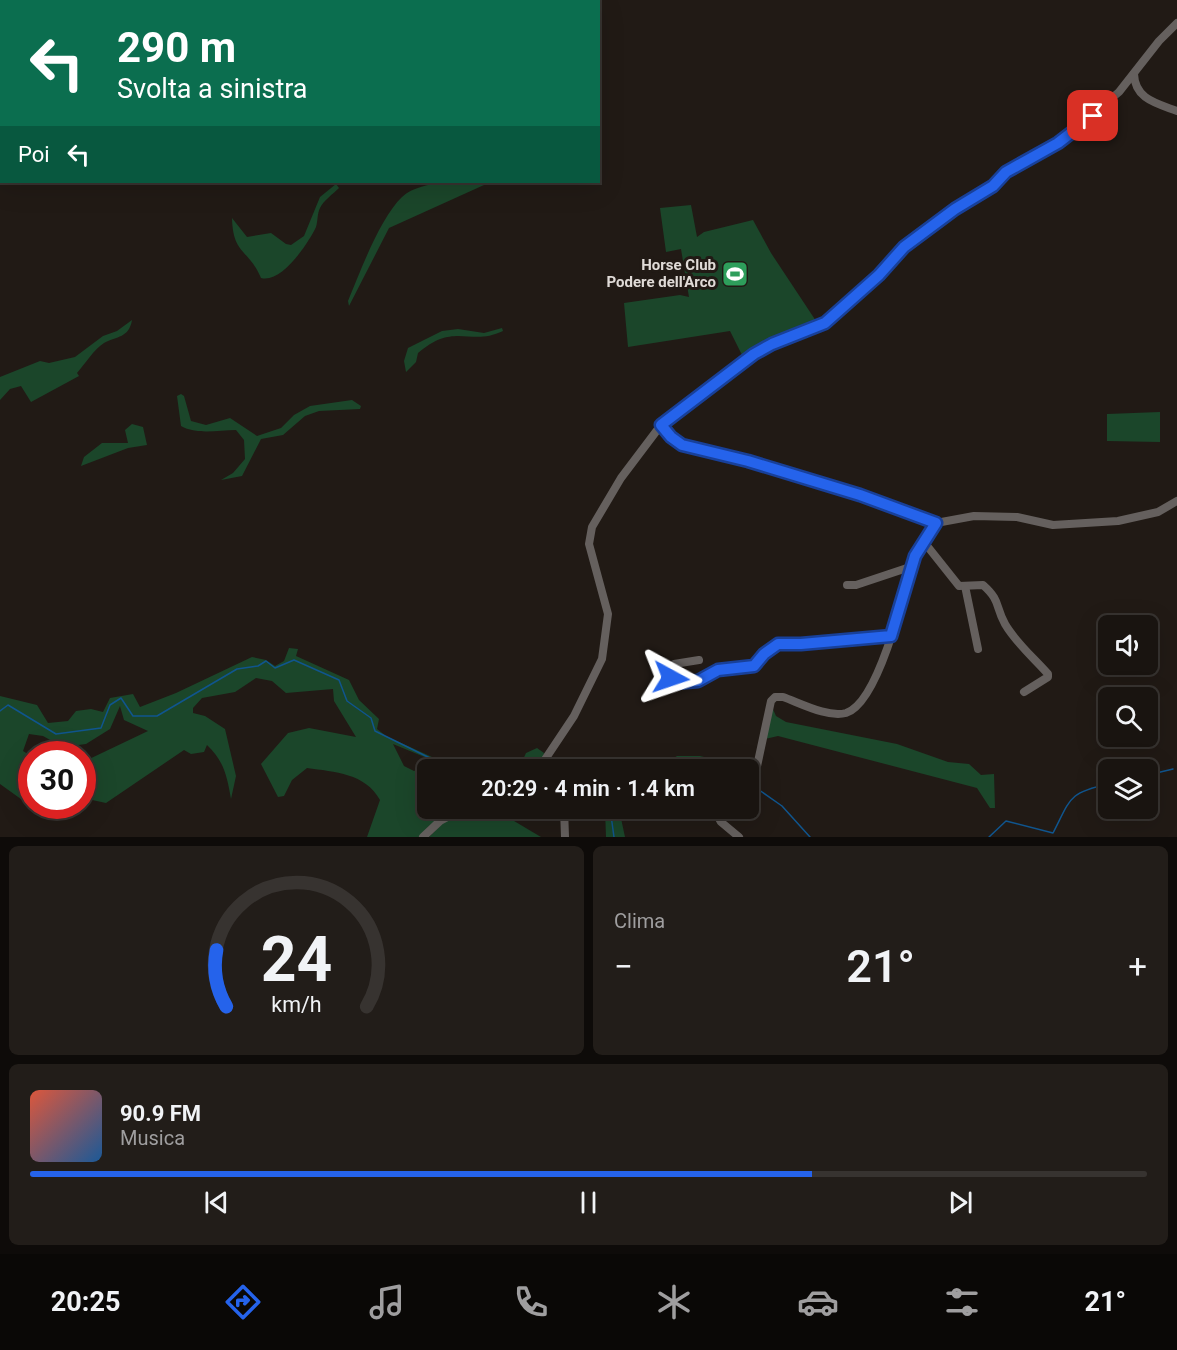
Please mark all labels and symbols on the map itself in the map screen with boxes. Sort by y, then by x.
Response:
pin [1067,90,1118,141]
place label: Horse Club Podere dell'Arco [606,256,716,291]
sports icon: Horse Club Podere dell'Arco [720,259,750,289]
position arrow [639,646,703,710]
speed limit sign: 30 [18,741,96,819]

